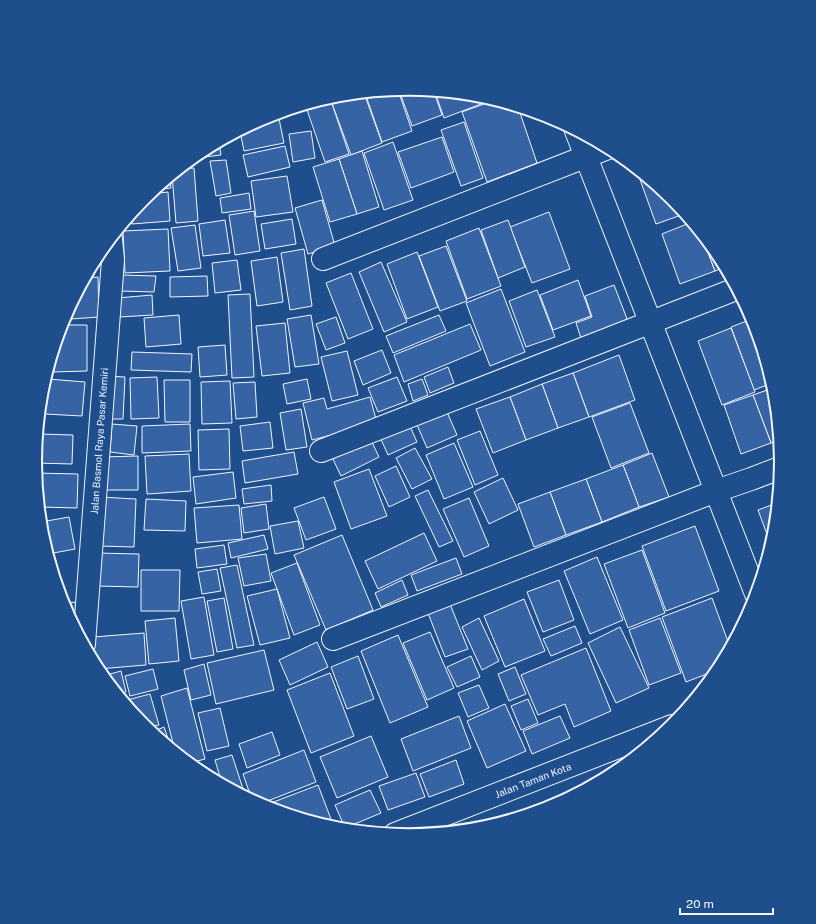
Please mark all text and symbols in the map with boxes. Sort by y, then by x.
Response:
street label: Jalan Basmol Raya Pasar Kemiri [88,367,110,515]
street label: Jalan Taman Kota [493,760,573,800]
scale bar [680,890,773,916]
text: 20 m [686,897,714,911]

